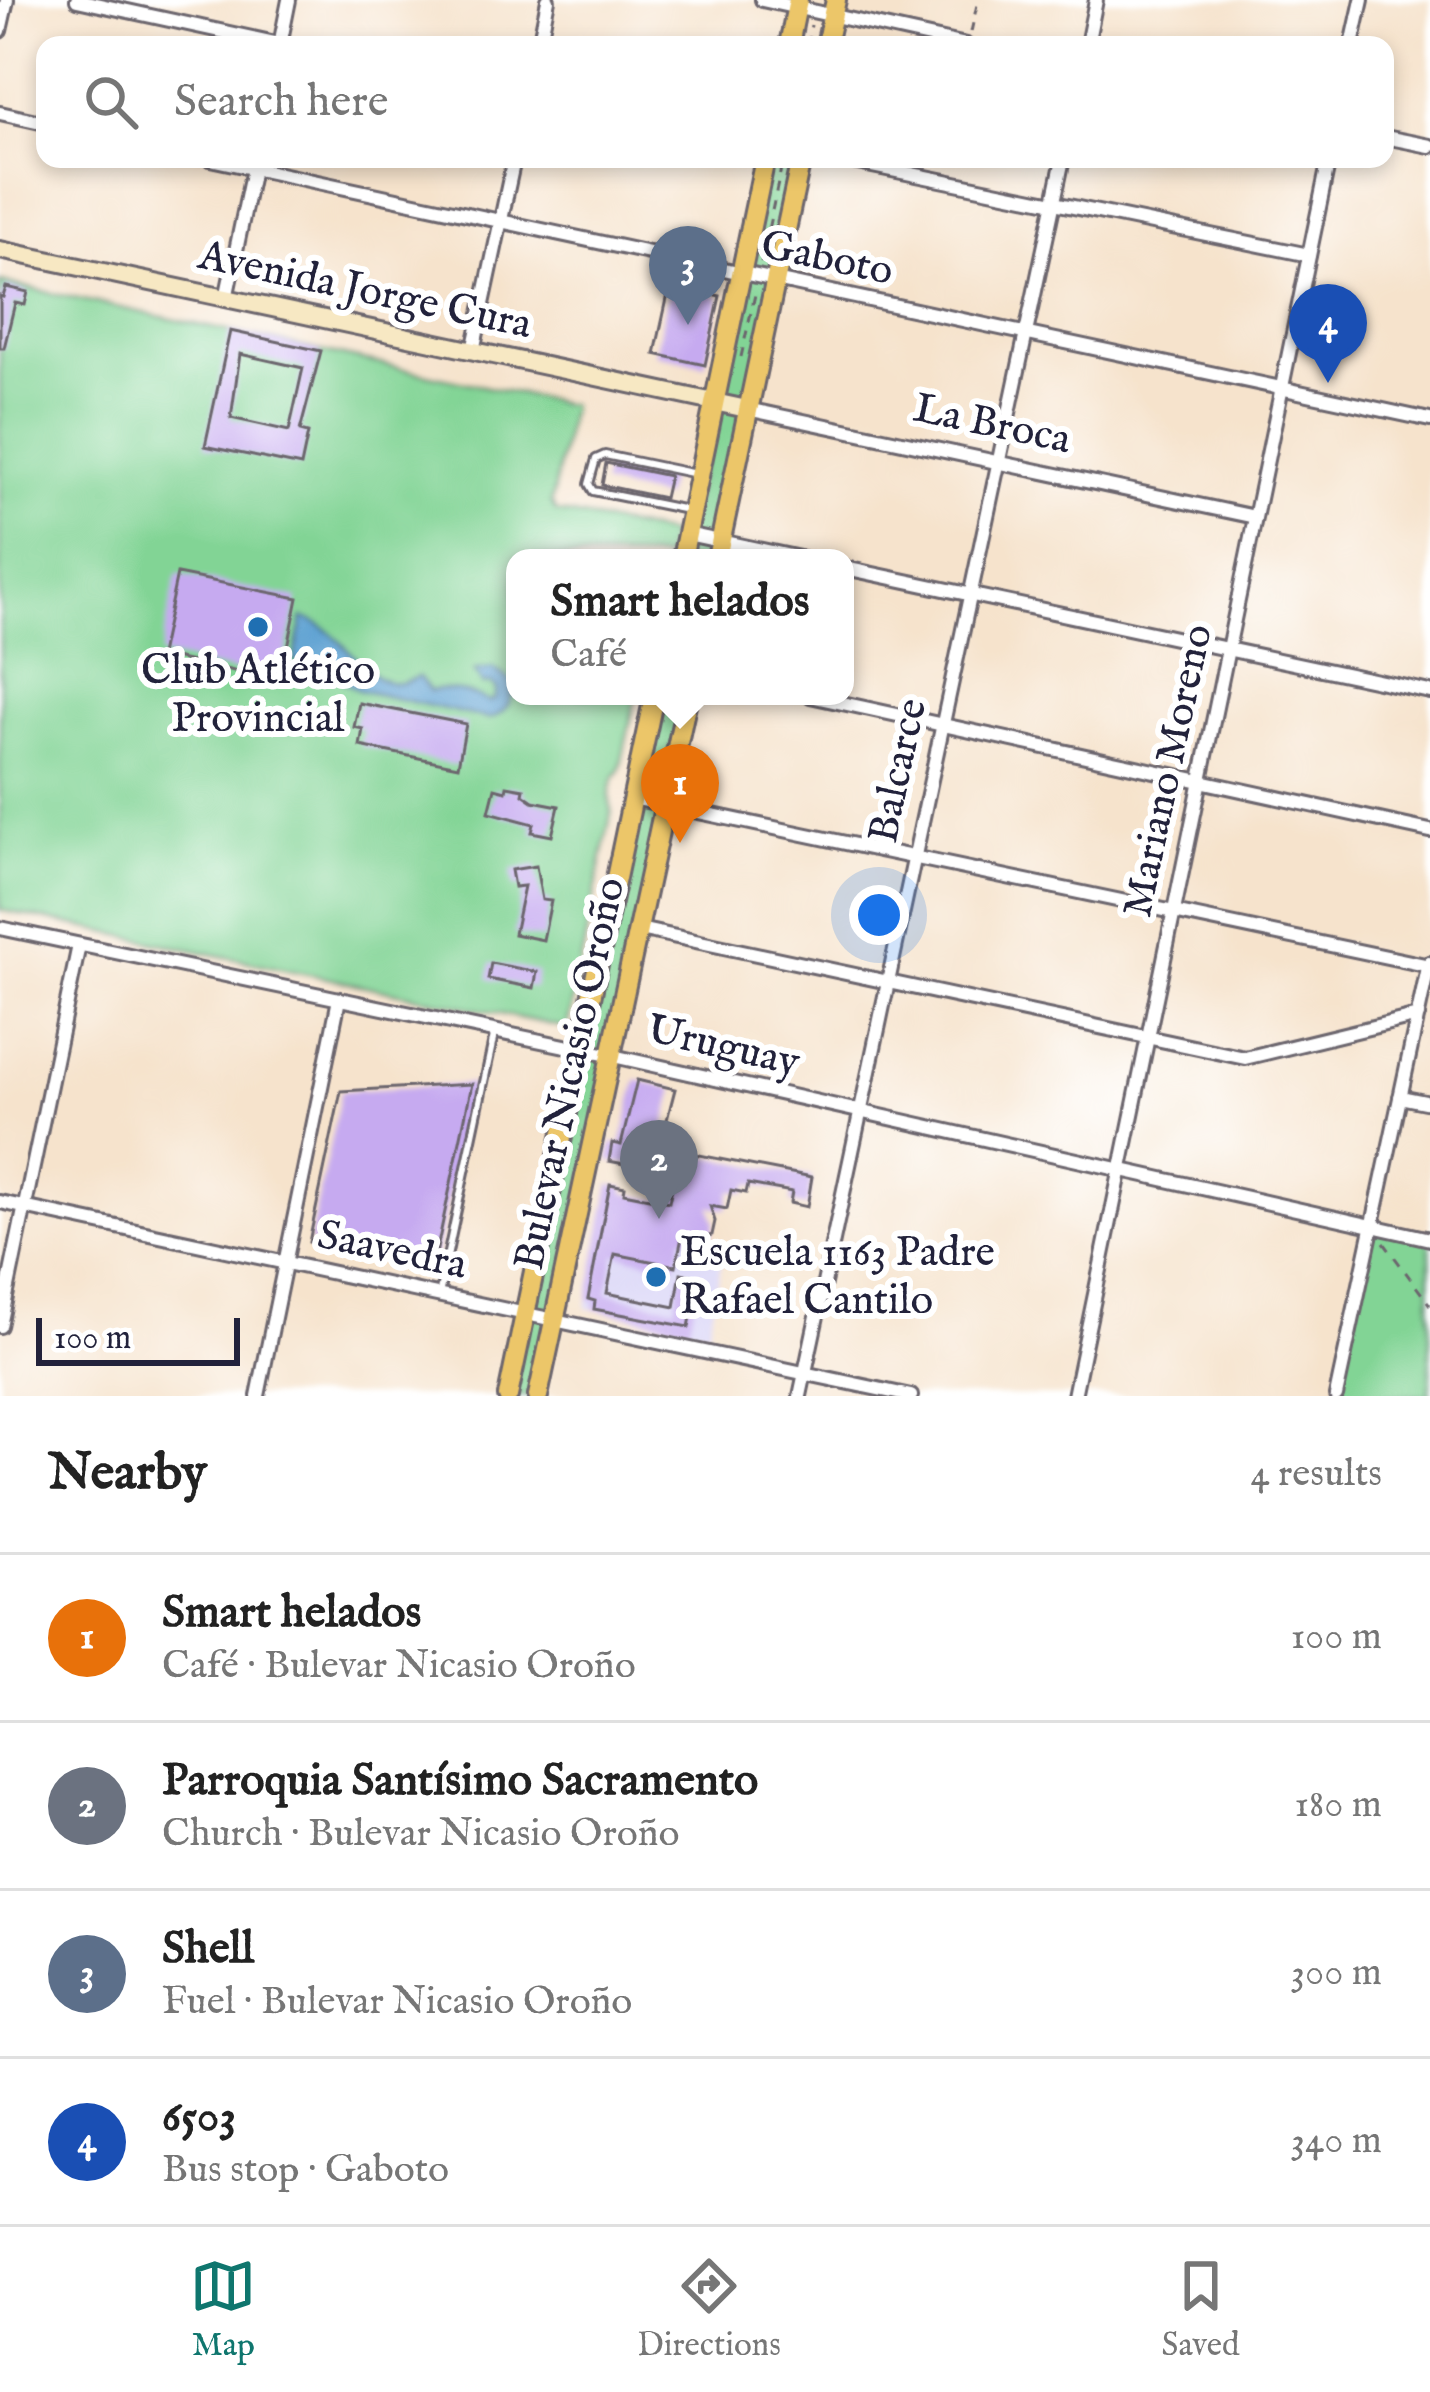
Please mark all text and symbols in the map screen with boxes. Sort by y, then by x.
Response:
search box [36,36,1394,168]
icon: search [78,69,144,135]
text: Search here [174,74,388,131]
street label: Gaboto [756,219,898,299]
pin: 3 [649,226,727,325]
street label: Avenida Jorge Cura [193,230,537,352]
pin: 4 [1289,284,1367,383]
street label: La Broca [909,383,1076,468]
popup [506,549,854,705]
text: Smart helados [550,574,810,631]
marker: Club Atlético Provincial [245,614,271,640]
street label: Mariano Moreno [1112,620,1226,922]
text: Café [550,631,627,680]
place label: Club Atlético Provincial [141,645,375,746]
street label: Balcarce [858,694,940,848]
pin: 1 [641,744,719,843]
street label: Bulevar Nicasio Oroño [504,873,638,1275]
your location [849,885,909,945]
street label: Uruguay [642,1004,805,1090]
pin: 2 [620,1120,698,1219]
street label: Saavedra [313,1209,472,1293]
place label: Escuela 1163 Padre Rafael Cantilo [680,1227,995,1328]
marker: Escuela 1163 Padre Rafael Cantilo [643,1264,669,1290]
scale bar [36,1312,240,1365]
text: 100 m [54,1318,131,1360]
text: Nearby [48,1442,207,1507]
text: 4 results [1250,1450,1382,1499]
text: Smart helados [162,1585,421,1642]
text: 1 [80,1613,94,1662]
text: 100 m [1291,1613,1382,1662]
text: Café · Bulevar Nicasio Oroño [162,1642,636,1691]
text: Parroquia Santísimo Sacramento [162,1753,758,1810]
text: 2 [78,1781,96,1830]
text: 180 m [1294,1781,1382,1830]
text: Church · Bulevar Nicasio Oroño [162,1810,679,1859]
text: Shell [162,1921,254,1978]
text: 3 [80,1949,94,1998]
text: 300 m [1290,1949,1382,1998]
text: Fuel · Bulevar Nicasio Oroño [162,1978,632,2027]
text: 6503 [162,2089,236,2146]
text: 4 [77,2117,97,2166]
text: 340 m [1291,2117,1382,2166]
text: Bus stop · Gaboto [162,2146,449,2195]
tab: Map [190,2253,256,2367]
tab: Directions [637,2253,781,2367]
tab: Saved [1162,2253,1240,2367]

